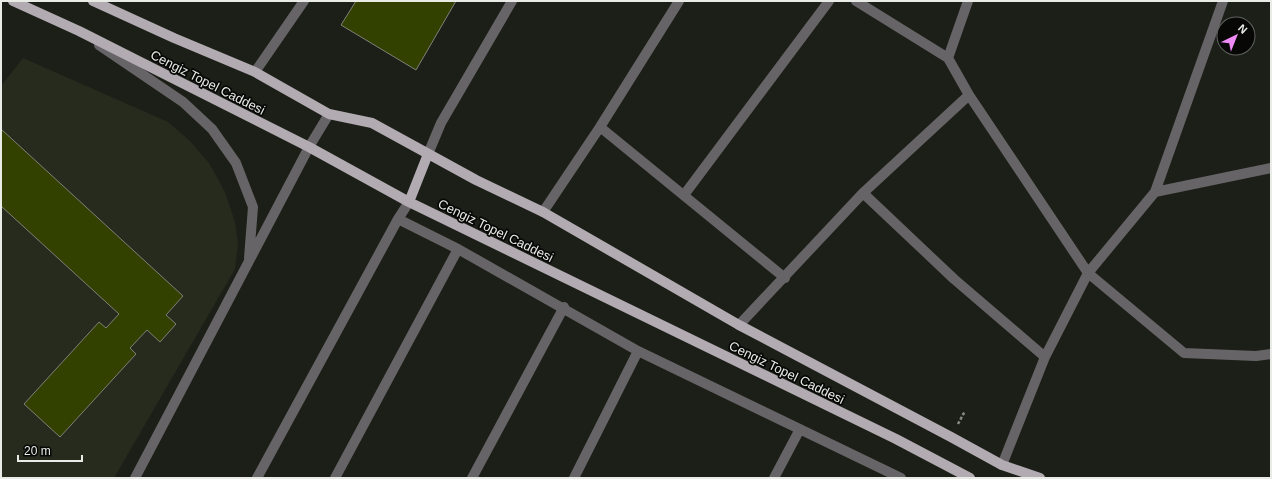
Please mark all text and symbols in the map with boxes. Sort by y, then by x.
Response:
north arrow [1216,16,1256,56]
text: N [1236,22,1250,36]
street label: Cengiz Topel Caddesi [148,47,268,118]
street label: Cengiz Topel Caddesi [436,196,556,265]
street label: Cengiz Topel Caddesi [727,338,847,407]
scale bar [18,437,82,463]
text: 20 m [24,444,51,458]

